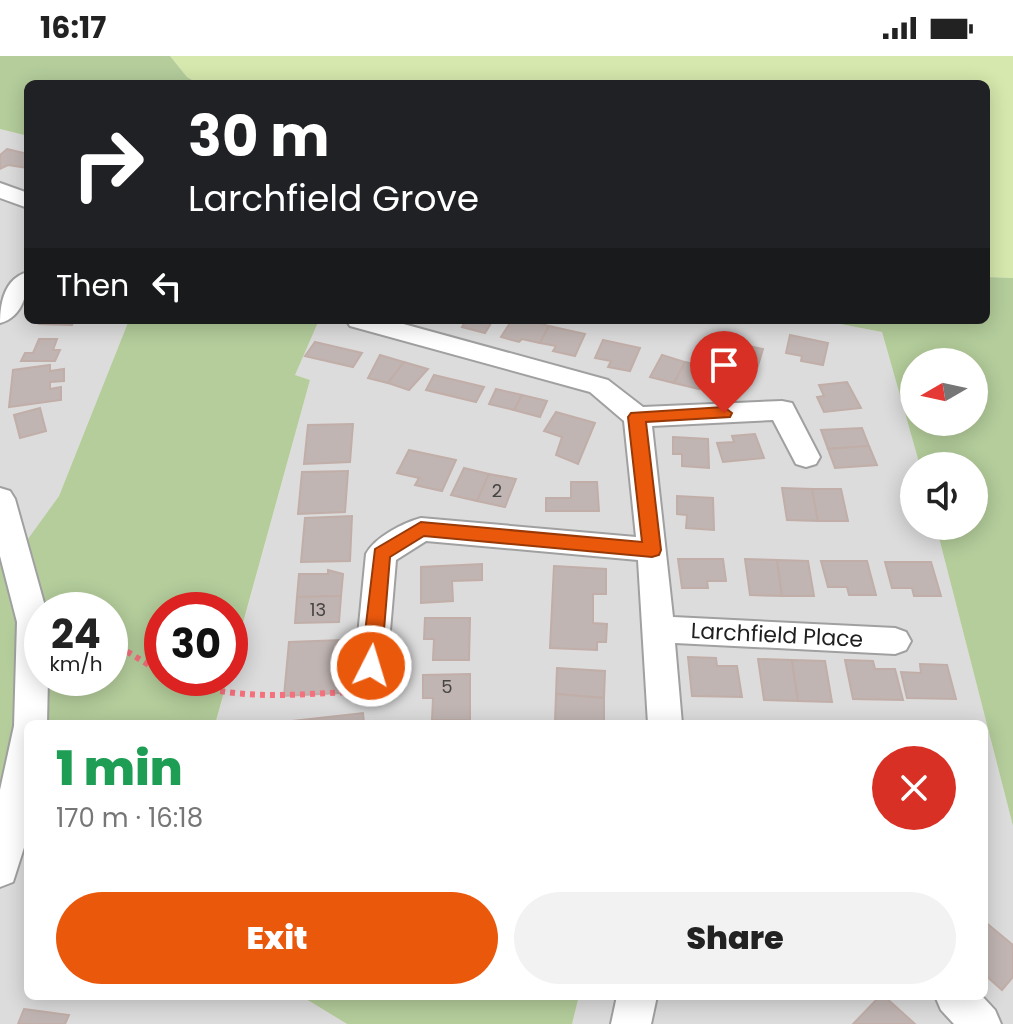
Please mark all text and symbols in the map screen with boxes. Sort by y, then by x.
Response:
text: 16:17 [40,6,106,49]
text: 30 m [188,97,330,176]
icon: right [56,112,160,216]
text: Larchfield Grove [188,173,479,224]
text: Then [56,264,129,307]
icon: left [145,264,189,308]
pin [690,331,758,413]
icon: arrive [702,343,746,387]
north arrow [900,348,988,436]
map controls [900,348,988,540]
button: sound [900,452,988,540]
house number: 2 [492,478,502,503]
speed limit sign: 30 [144,592,248,696]
house number: 13 [310,597,326,622]
text: 24 [51,606,101,662]
street label: Larchfield Place [690,615,864,655]
position arrow [329,624,413,708]
text: km/h [49,650,103,678]
house number: 5 [441,674,453,699]
text: 1 min [56,735,183,802]
button: close [872,746,956,830]
text: 170 m · 16:18 [56,800,203,836]
button: Exit [56,892,498,984]
button: Share [514,892,956,984]

